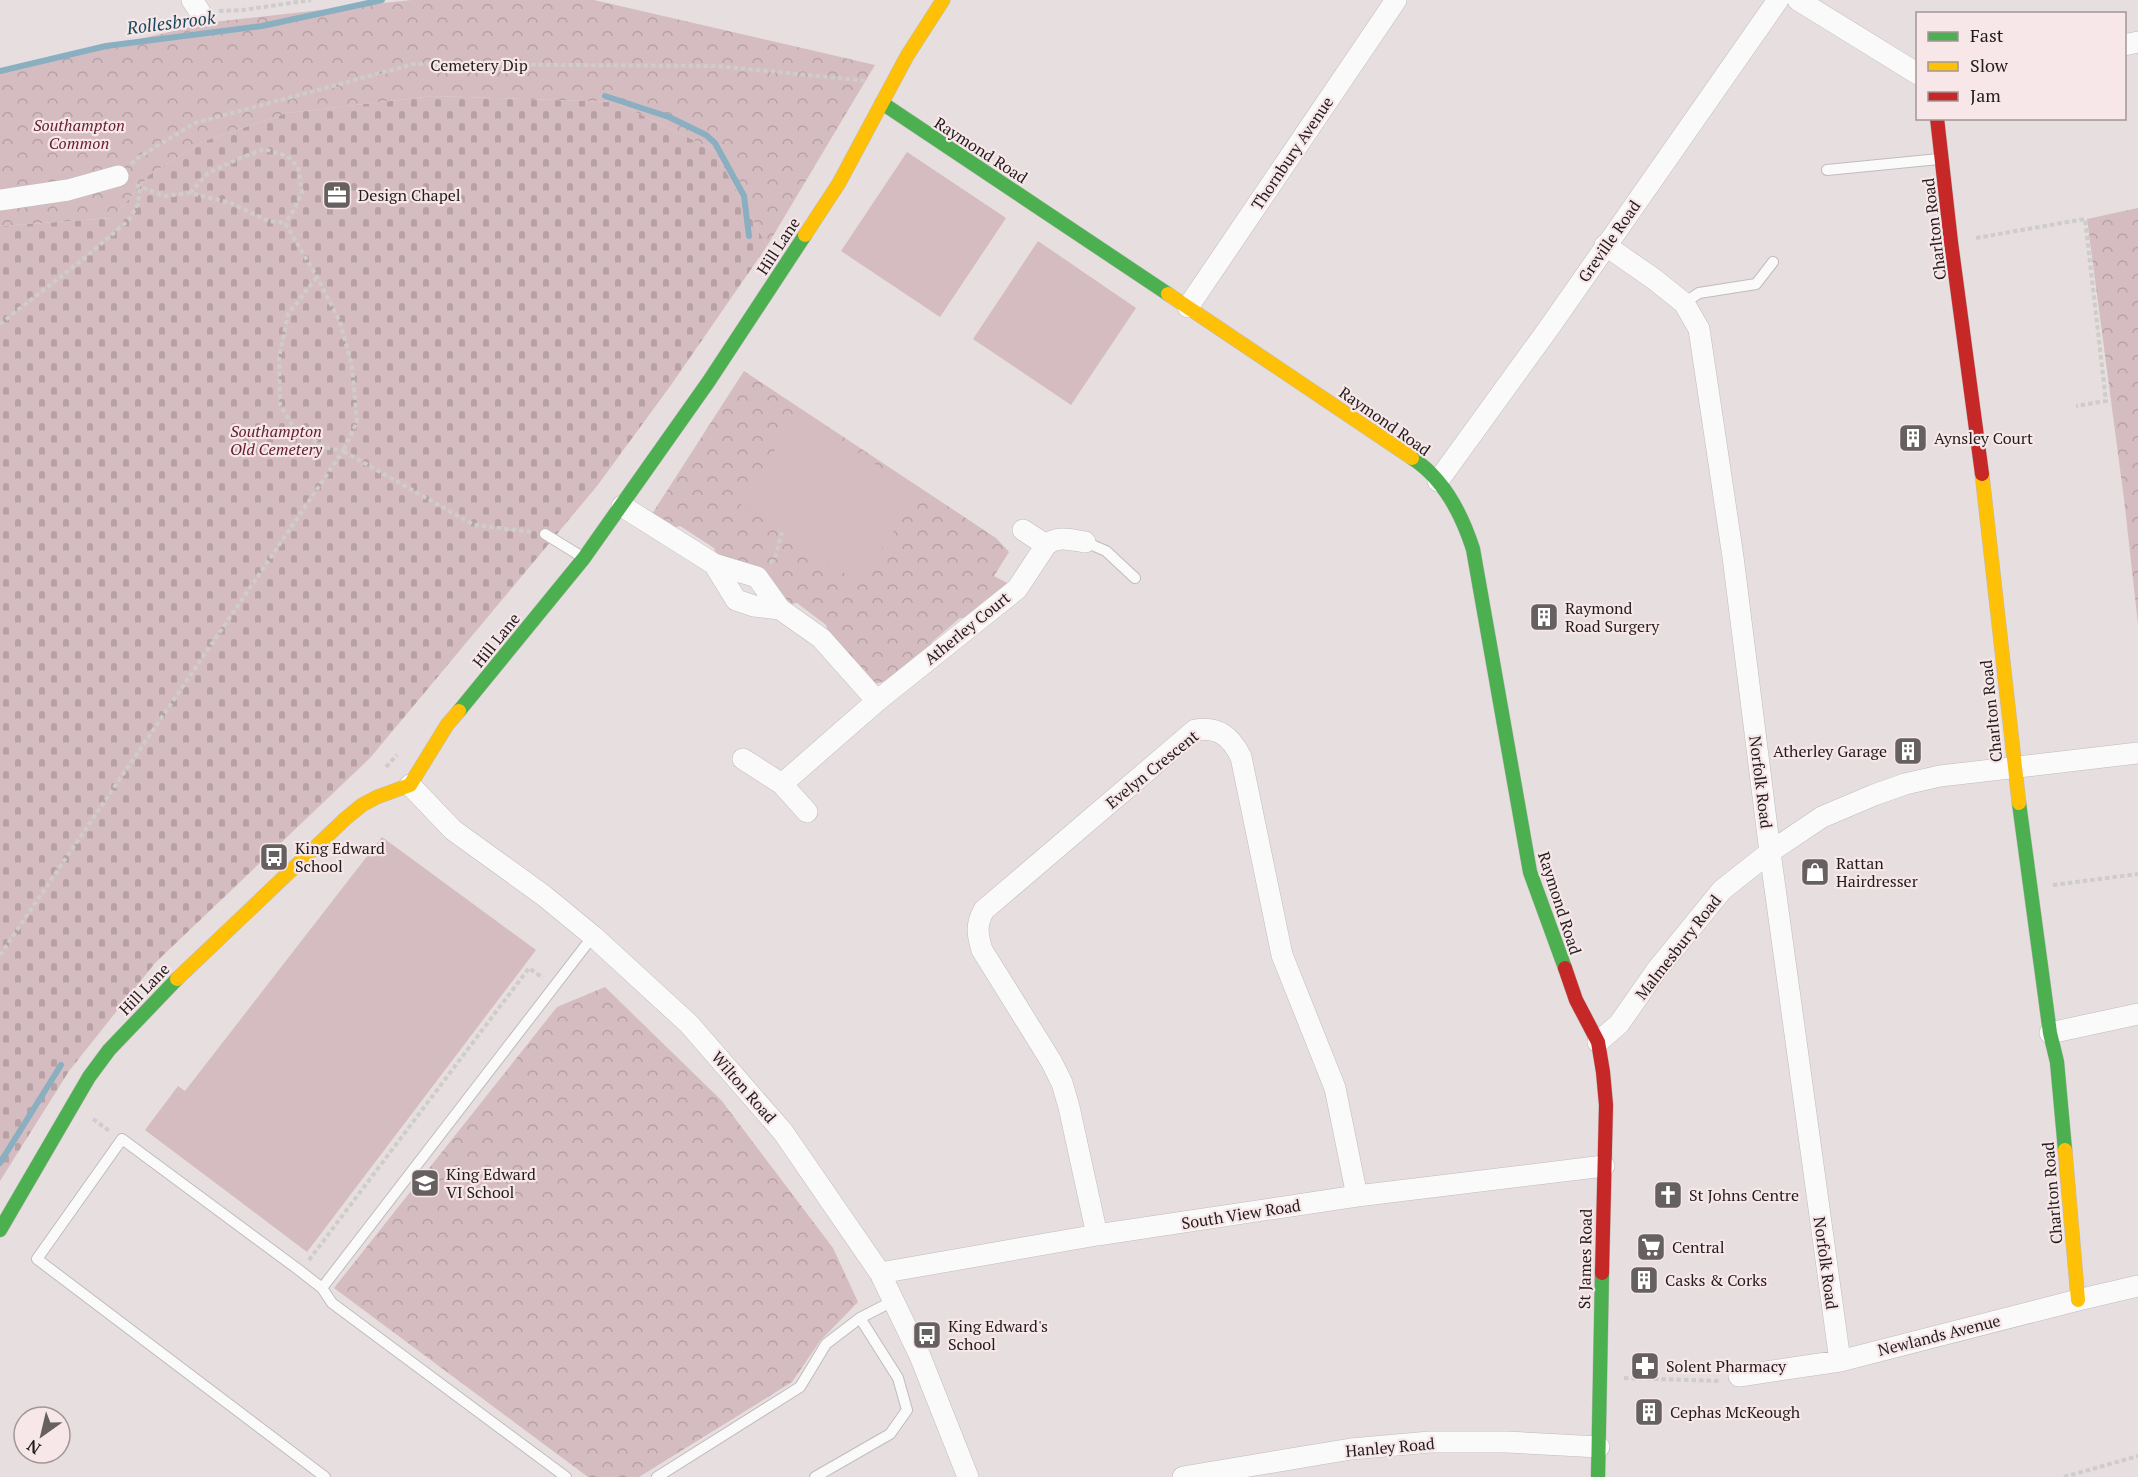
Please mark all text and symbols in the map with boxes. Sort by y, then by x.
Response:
water label: Rollesbrook [124,5,217,39]
legend [1916,12,2126,120]
text: Fast [1970,23,2004,47]
text: Slow [1970,53,2009,77]
street label: Cemetery Dip [430,54,528,76]
text: Jam [1970,83,2001,107]
street label: Thornbury Avenue [1246,92,1338,214]
street label: Raymond Road [930,112,1032,188]
park label: Southampton Common [33,114,125,154]
street label: Charlton Road [1917,177,1951,281]
office icon: Design Chapel [321,179,353,211]
place label: Design Chapel [358,184,461,206]
street label: Greville Road [1573,196,1645,286]
street label: Hill Lane [751,213,805,279]
street label: Raymond Road [1335,381,1435,461]
park label: Southampton Old Cemetery [230,420,323,460]
building icon: Aynsley Court [1897,422,1929,454]
place label: Aynsley Court [1934,427,2033,449]
street label: Atherley Court [920,587,1014,669]
place label: Raymond Road Surgery [1565,597,1660,637]
building icon: Raymond Road Surgery [1528,601,1560,633]
street label: Hill Lane [467,608,525,672]
street label: Charlton Road [1975,659,2007,763]
street label: Evelyn Crescent [1101,725,1203,813]
street label: Norfolk Road [1744,734,1778,830]
building icon: Atherley Garage [1892,735,1924,767]
place label: Atherley Garage [1773,740,1887,762]
place label: King Edward School [295,837,385,877]
bus stop icon: King Edward School [258,841,290,873]
street label: Raymond Road [1533,849,1587,957]
place label: Rattan Hairdresser [1836,852,1919,892]
shop icon: Rattan Hairdresser [1799,856,1831,888]
street label: Malmesbury Road [1630,890,1726,1004]
street label: Hill Lane [114,958,174,1020]
street label: Wilton Road [707,1046,781,1128]
street label: Charlton Road [2037,1141,2067,1245]
place label: King Edward VI School [446,1163,536,1203]
school or university icon: King Edward VI School [409,1167,441,1199]
church icon: St Johns Centre [1652,1179,1684,1211]
place label: St Johns Centre [1689,1184,1799,1206]
street label: South View Road [1180,1194,1302,1234]
street label: St James Road [1573,1209,1597,1309]
street label: Norfolk Road [1809,1215,1843,1311]
supermarket icon: Central [1635,1231,1667,1263]
place label: Central [1672,1236,1725,1258]
building icon: Casks & Corks [1628,1264,1660,1296]
place label: Casks & Corks [1665,1269,1767,1291]
street label: Newlands Avenue [1875,1309,2003,1361]
place label: King Edward's School [948,1315,1048,1355]
bus stop icon: King Edward's School [911,1319,943,1351]
pharmacy icon: Solent Pharmacy [1629,1350,1661,1382]
place label: Solent Pharmacy [1666,1355,1787,1377]
building icon: Cephas McKeough [1633,1396,1665,1428]
place label: Cephas McKeough [1670,1401,1801,1423]
north arrow [12,1405,72,1465]
street label: Hanley Road [1344,1432,1436,1462]
text: N [22,1435,45,1460]

